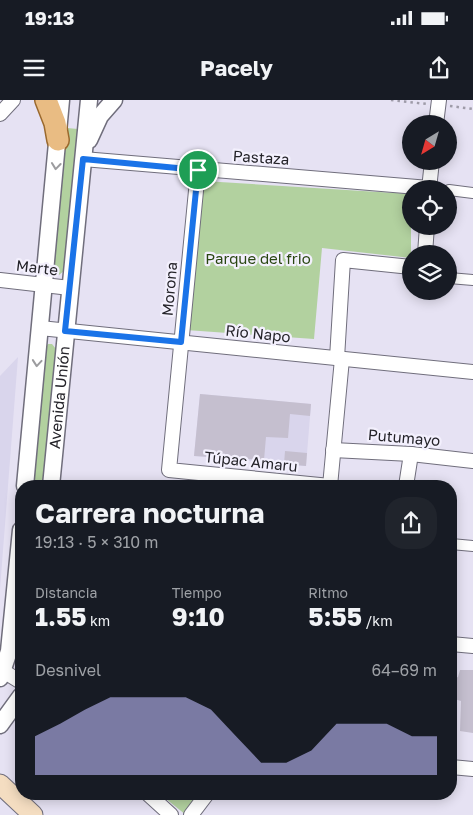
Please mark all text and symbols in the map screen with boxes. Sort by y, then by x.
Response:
text: 19:13 [25,6,74,29]
icon: menu [20,54,48,82]
text: Pacely [200,54,273,81]
icon: share [425,54,453,82]
north arrow [402,115,458,170]
map controls [402,115,457,300]
street label: Pastaza [232,146,290,168]
pin [177,149,219,191]
icon: arrive [184,156,212,184]
one-way arrow [51,162,62,170]
button: locate [402,180,457,235]
button: layers [402,245,457,300]
park label: Parque del frio [205,249,311,267]
street label: Marte [15,256,59,279]
street label: Morona [158,261,180,317]
street label: Río Napo [225,321,291,345]
street label: Avenida Unión [45,345,73,450]
one-way arrow [32,359,43,367]
street label: Putumayo [367,425,441,449]
street label: Túpac Amaru [204,447,298,475]
text: Carrera nocturna [35,496,265,529]
button: share [385,497,437,549]
text: 19:13 · 5 × 310 m [35,532,158,552]
text: Distancia [35,584,97,601]
text: Tiempo [172,584,222,601]
text: Ritmo [308,584,348,601]
text: 1.55 [35,601,86,632]
text: 9:10 [172,601,225,632]
text: 5:55 [308,601,362,632]
text: km [86,612,110,629]
text: /km [362,612,393,629]
text: Desnivel [35,660,101,680]
text: 64–69 m [372,660,437,680]

